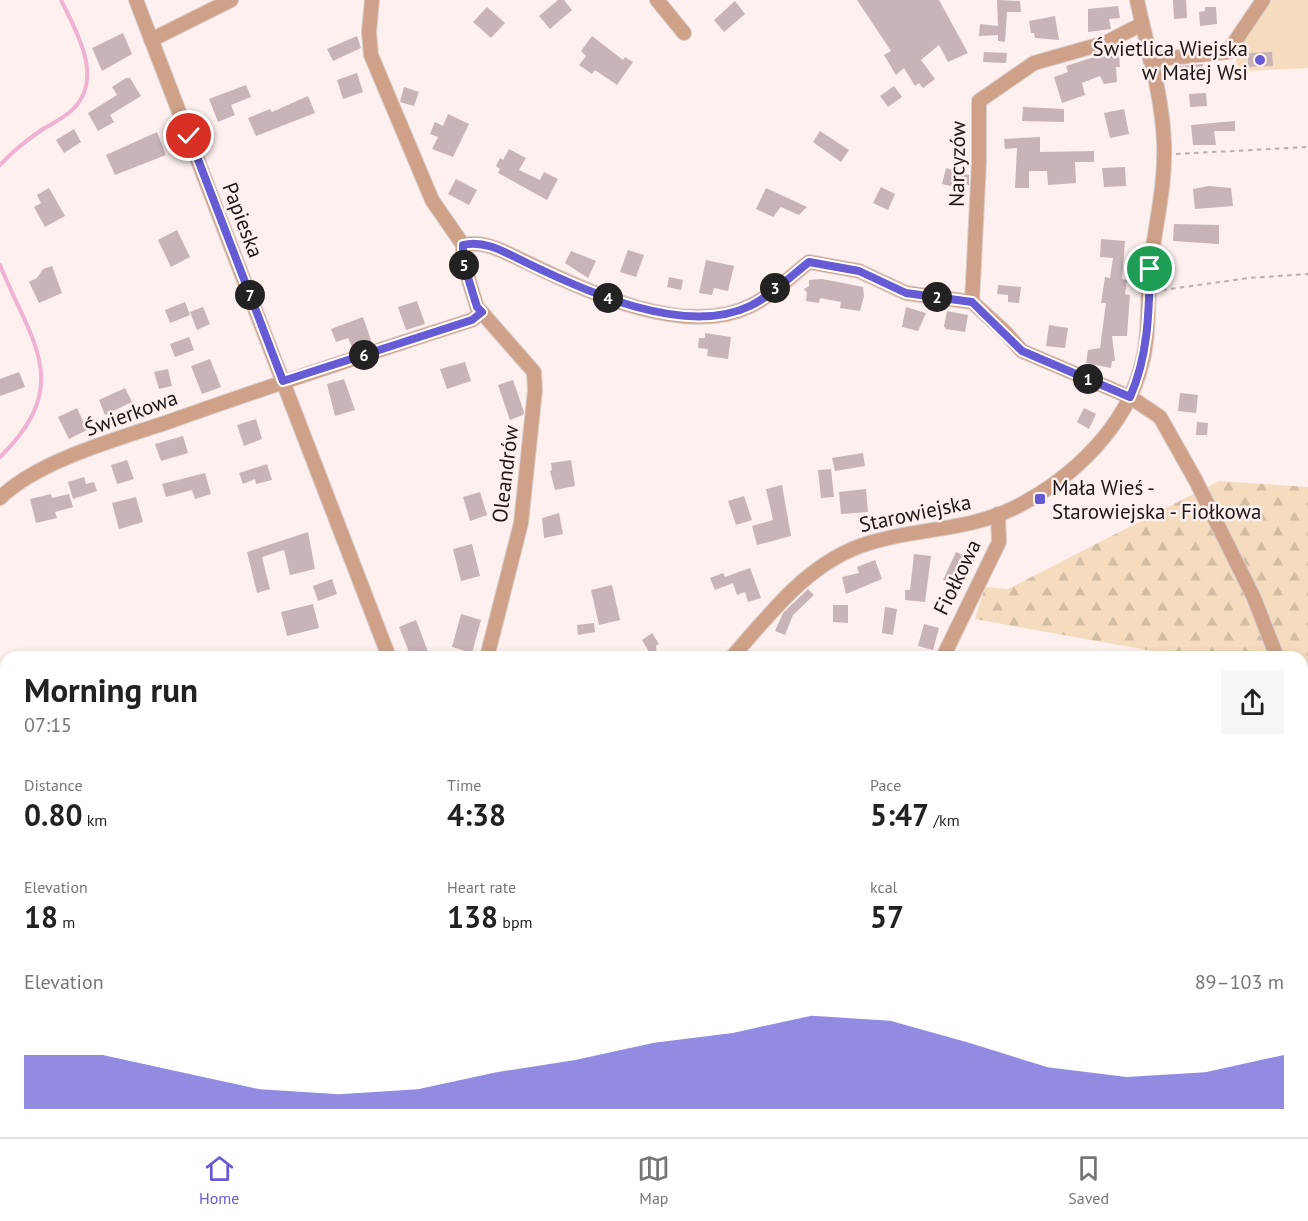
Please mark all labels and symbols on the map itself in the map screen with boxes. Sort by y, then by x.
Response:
place label: Świetlica Wiejska w Małej Wsi [1093,35,1248,86]
marker: Świetlica Wiejska w Małej Wsi [1253,53,1267,67]
pin [163,110,214,161]
street label: Narcyzów [943,120,971,207]
street label: Papieska [216,179,270,261]
pin [1124,243,1175,294]
pin: 5 [449,250,479,280]
pin: 3 [760,273,790,303]
pin: 7 [235,280,265,310]
pin: 2 [922,282,952,312]
pin: 4 [593,283,623,313]
pin: 6 [349,340,379,370]
pin: 1 [1073,364,1103,394]
street label: Świerkowa [81,384,181,442]
street label: Oleandrów [486,423,524,524]
place label: Mała Wieś - Starowiejska - Fiołkowa [1052,474,1261,525]
street label: Starowiejska [857,488,973,538]
marker: Mała Wieś - Starowiejska - Fiołkowa [1033,492,1047,506]
street label: Fiołkowa [927,535,987,619]

